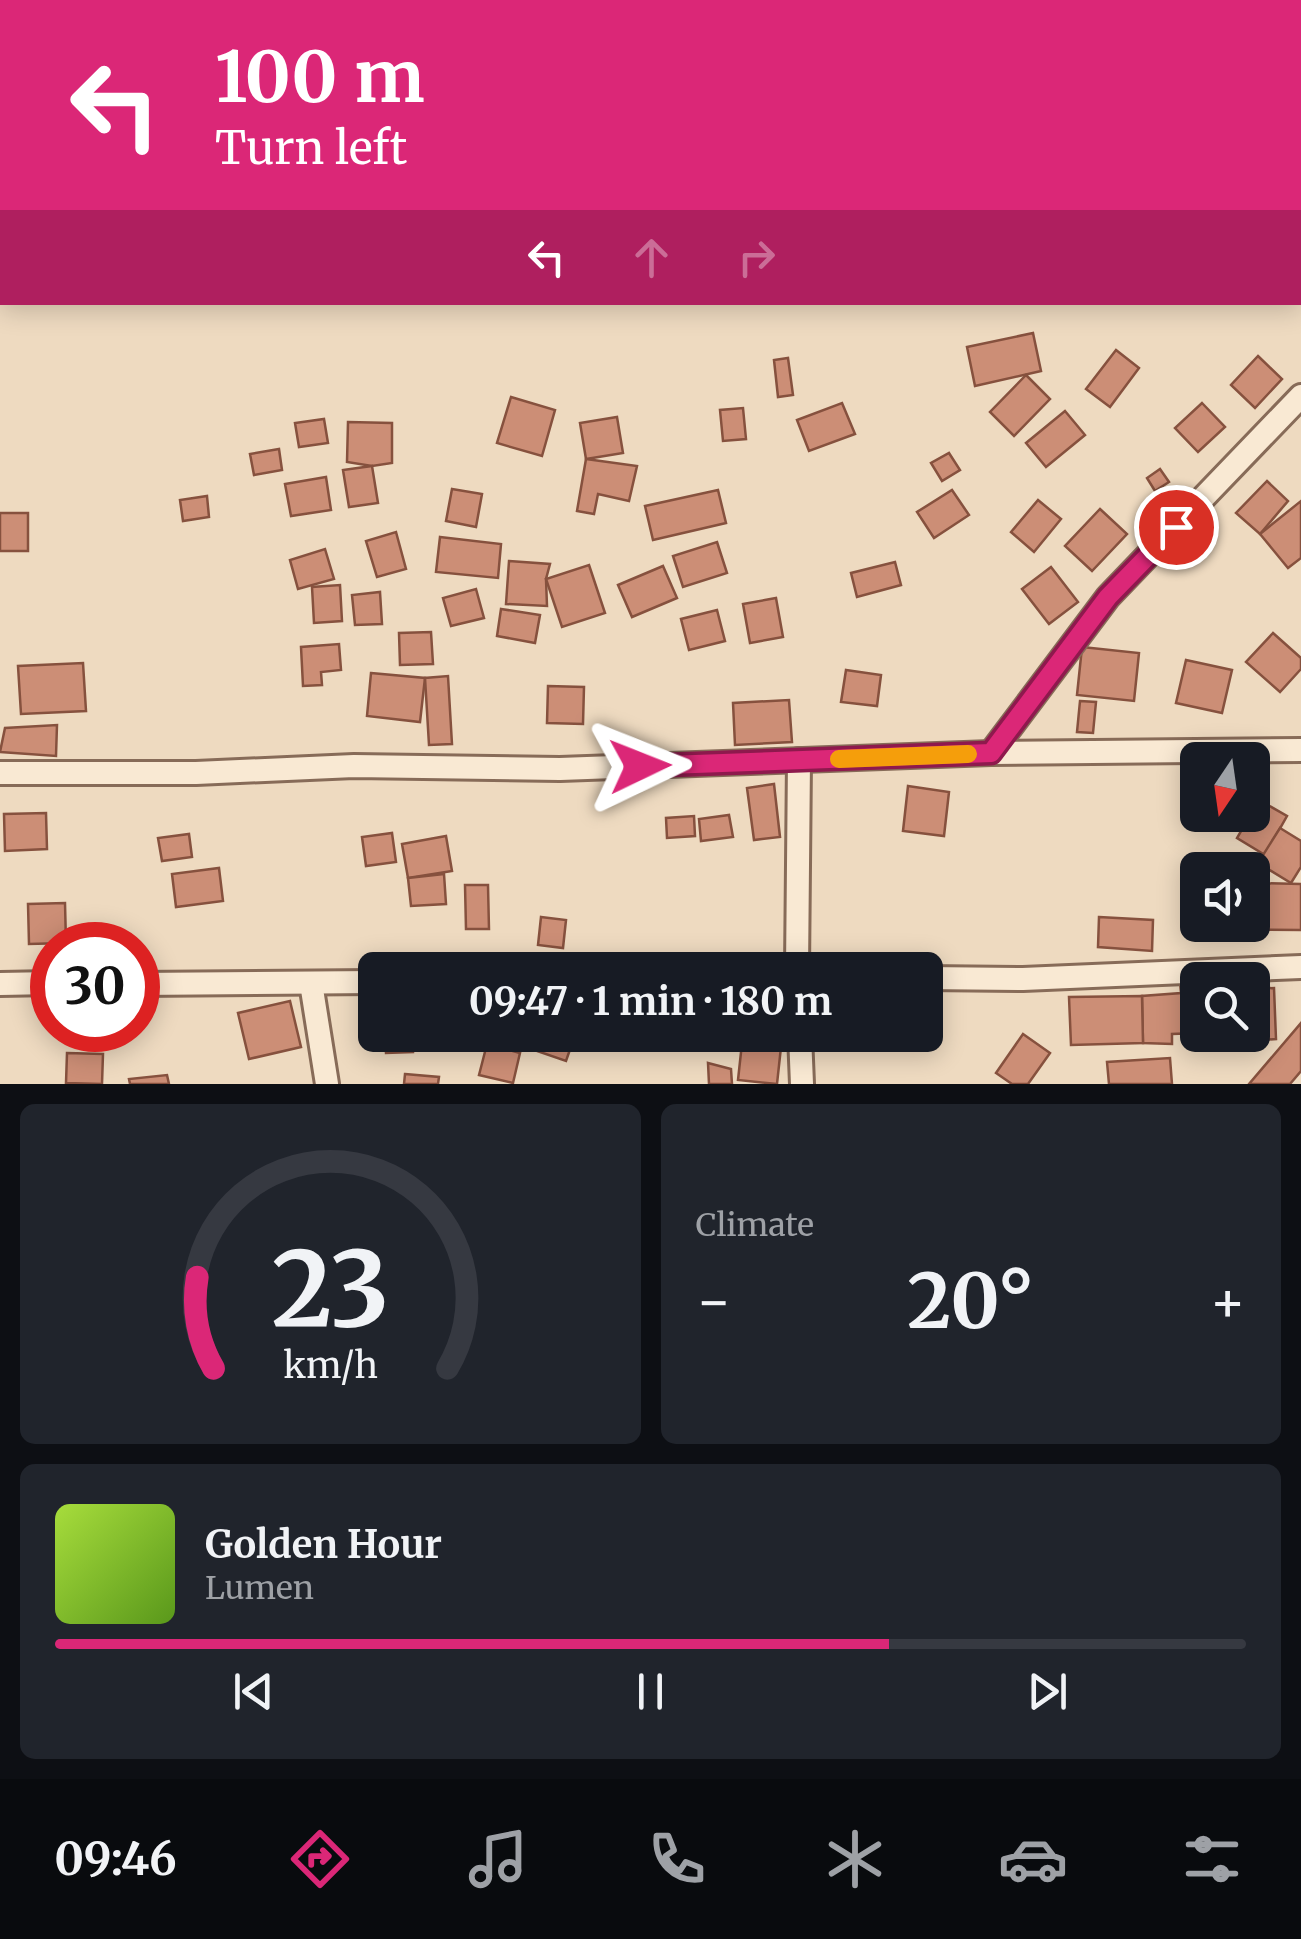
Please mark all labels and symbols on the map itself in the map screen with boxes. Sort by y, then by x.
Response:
pin [1134,485,1219,570]
position arrow [588,714,692,818]
north arrow [1180,742,1270,832]
speed limit sign: 30 [30,922,160,1052]

